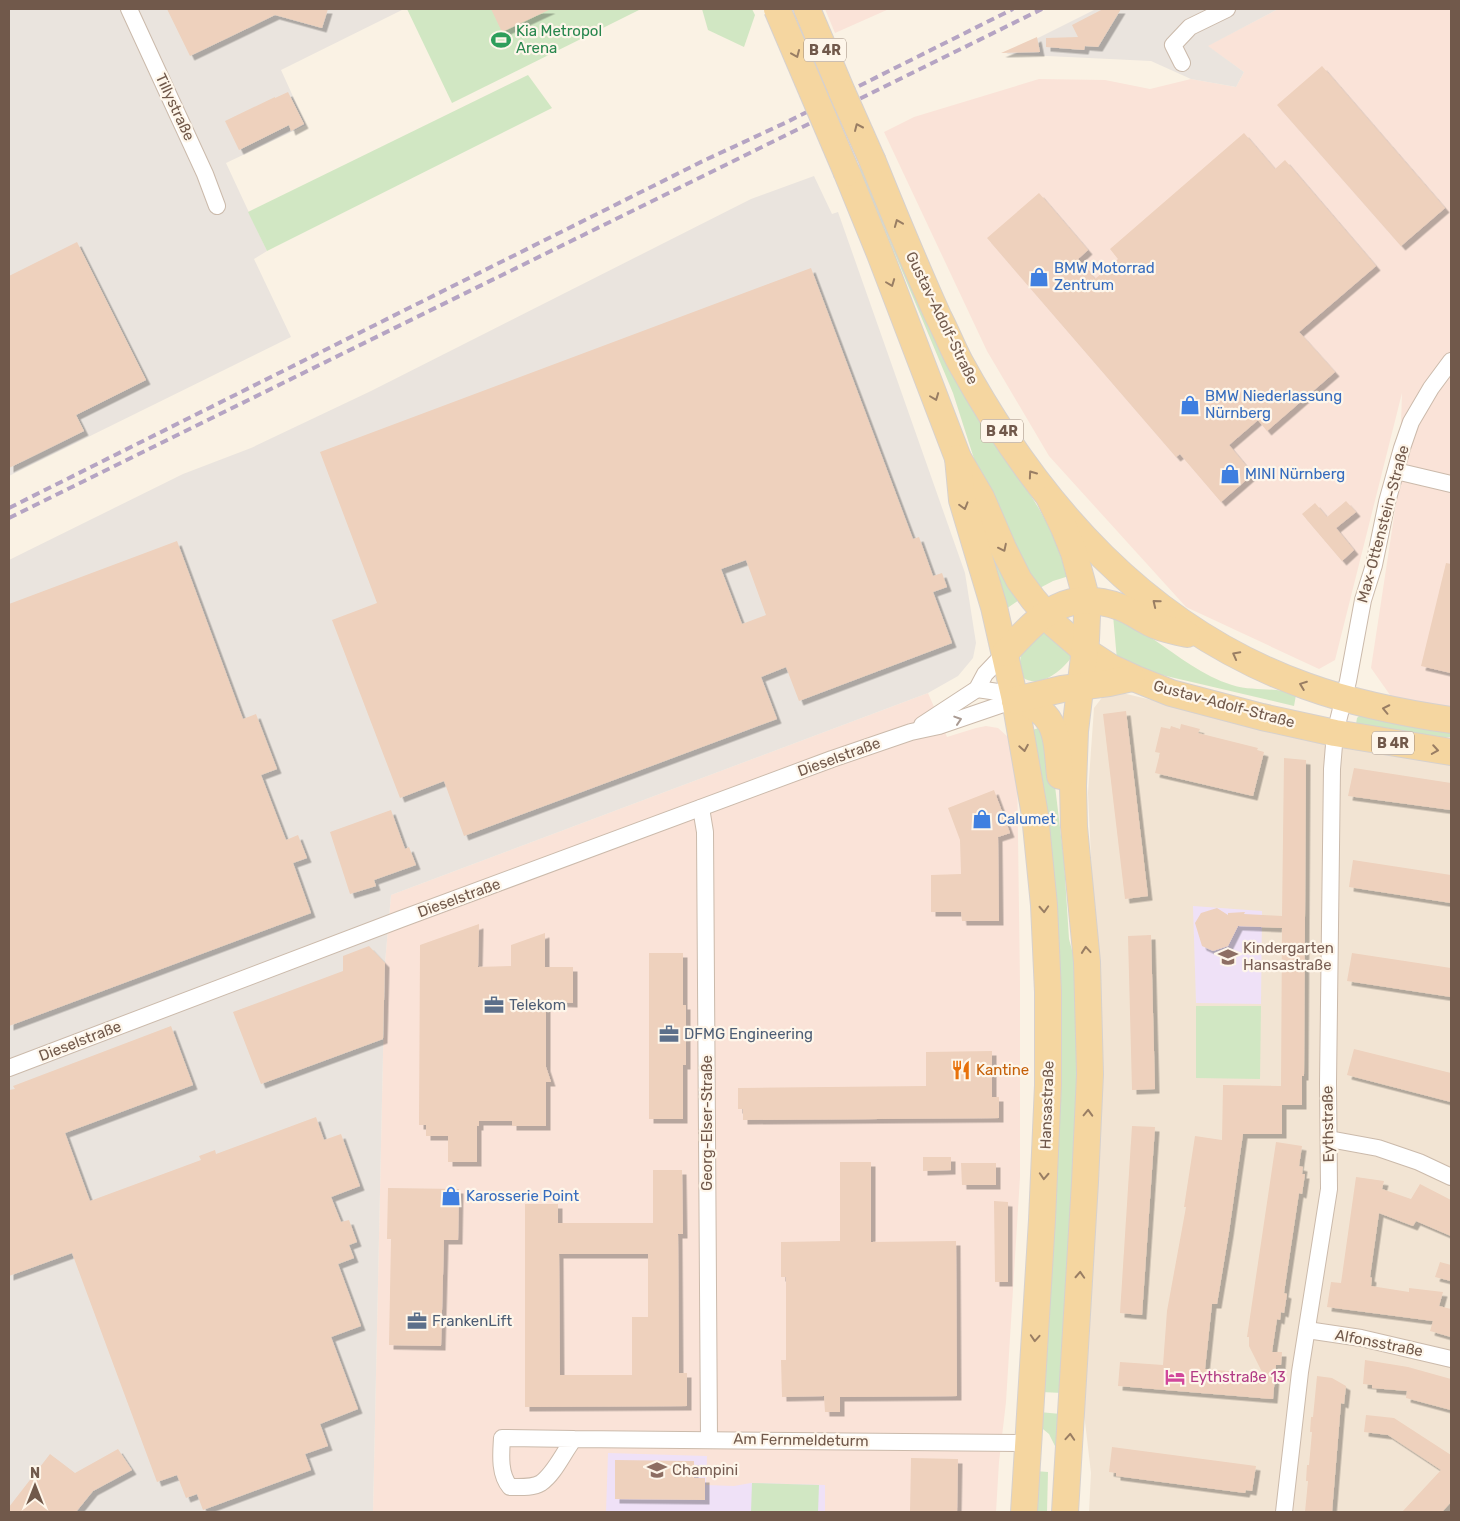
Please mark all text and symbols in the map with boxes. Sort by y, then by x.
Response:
place label: Kia Metropol Arena [516,22,602,57]
sports icon: Kia Metropol Arena [490,29,512,51]
road number: B 4R [804,38,846,62]
one-way arrow [789,49,800,58]
street label: Tillystraße [152,70,198,144]
one-way arrow [853,123,864,132]
one-way arrow [893,220,903,228]
street label: Gustav-Adolf-Straße [902,249,982,387]
place label: BMW Motorrad Zentrum [1054,259,1155,294]
shop icon: BMW Motorrad Zentrum [1028,266,1050,288]
one-way arrow [885,278,895,287]
place label: BMW Niederlassung Nürnberg [1205,387,1342,422]
one-way arrow [928,392,939,401]
shop icon: BMW Niederlassung Nürnberg [1179,394,1201,416]
road number: B 4R [981,420,1023,442]
street label: Max-Ottenstein-Straße [1353,443,1413,605]
shop icon: MINI Nürnberg [1219,463,1241,485]
place label: MINI Nürnberg [1245,465,1345,483]
one-way arrow [1029,470,1038,480]
one-way arrow [959,502,969,510]
one-way arrow [997,543,1007,552]
one-way arrow [1153,601,1162,609]
one-way arrow [1232,651,1241,661]
street label: Gustav-Adolf-Straße [1151,676,1297,732]
one-way arrow [1299,681,1308,691]
one-way arrow [1382,704,1390,714]
one-way arrow [953,716,962,726]
road number: B 4R [1372,731,1414,754]
street label: Dieselstraße [795,734,883,780]
one-way arrow [1019,743,1029,752]
one-way arrow [1431,744,1439,755]
shop icon: Calumet [971,808,993,830]
place label: Calumet [997,810,1056,828]
street label: Dieselstraße [415,875,503,921]
one-way arrow [1038,905,1049,913]
place label: Kindergarten Hansastraße [1243,939,1334,974]
one-way arrow [1081,946,1092,954]
school or university icon: Kindergarten Hansastraße [1217,946,1239,968]
office icon: Telekom [483,994,505,1016]
place label: Telekom [509,996,566,1014]
street label: Dieselstraße [36,1017,124,1065]
office icon: DFMG Engineering [658,1023,680,1045]
place label: DFMG Engineering [684,1025,813,1043]
street label: Georg-Elser-Straße [698,1055,716,1191]
restaurant icon: Kantine [950,1059,972,1081]
street label: Hansastraße [1036,1060,1058,1150]
place label: Kantine [976,1061,1029,1079]
street label: Eythstraße [1318,1085,1338,1163]
one-way arrow [1083,1109,1094,1117]
one-way arrow [1039,1172,1050,1180]
shop icon: Karosserie Point [440,1185,462,1207]
place label: Karosserie Point [466,1187,579,1205]
one-way arrow [1074,1271,1085,1279]
office icon: FrankenLift [406,1310,428,1332]
place label: FrankenLift [432,1312,512,1330]
street label: Alfonsstraße [1333,1326,1425,1360]
one-way arrow [1029,1335,1040,1343]
hotel icon: Eythstraße 13 [1164,1366,1186,1388]
place label: Eythstraße 13 [1190,1368,1286,1386]
street label: Am Fernmeldeturm [733,1430,869,1450]
one-way arrow [1064,1433,1075,1441]
school or university icon: Champini [646,1459,668,1481]
north arrow [10,1461,60,1511]
place label: Champini [672,1461,738,1479]
text: N [30,1465,40,1482]

